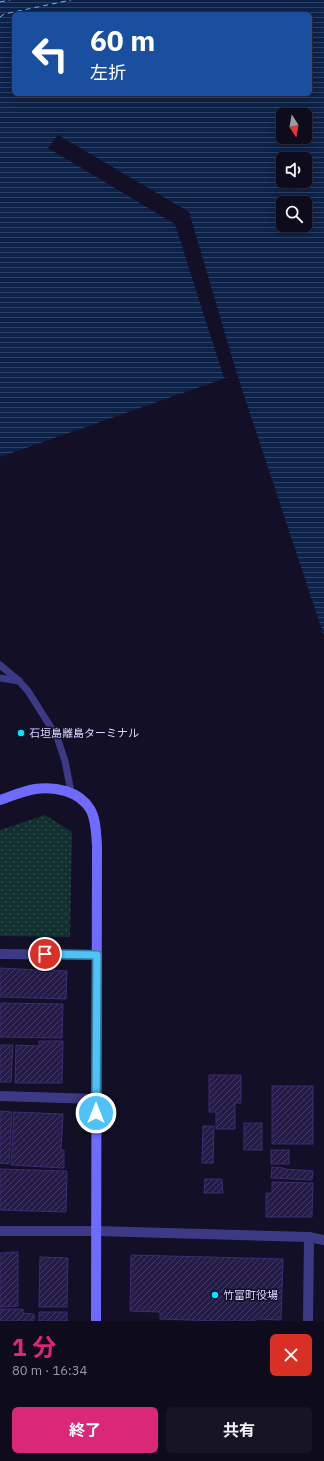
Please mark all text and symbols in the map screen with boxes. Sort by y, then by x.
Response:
text: 60 m [90,22,155,59]
icon: left [24,28,76,80]
text: 左折 [90,61,126,84]
north arrow [276,108,312,144]
map controls [276,108,312,232]
button: sound [276,152,312,188]
button: search [276,196,312,232]
place label: 石垣島離島ターミナル [29,726,139,740]
marker: 石垣島離島ターミナル [16,728,26,738]
pin [28,937,62,971]
icon: arrive [34,943,56,965]
position arrow [75,1092,117,1134]
place label: 竹富町役場 [223,1288,278,1302]
marker: 竹富町役場 [210,1290,220,1300]
text: 1 分 [12,1331,56,1363]
button: close [270,1334,312,1376]
text: 80 m · 16:34 [12,1362,87,1379]
button: 終了 [12,1407,158,1453]
button: 共有 [166,1407,312,1453]

